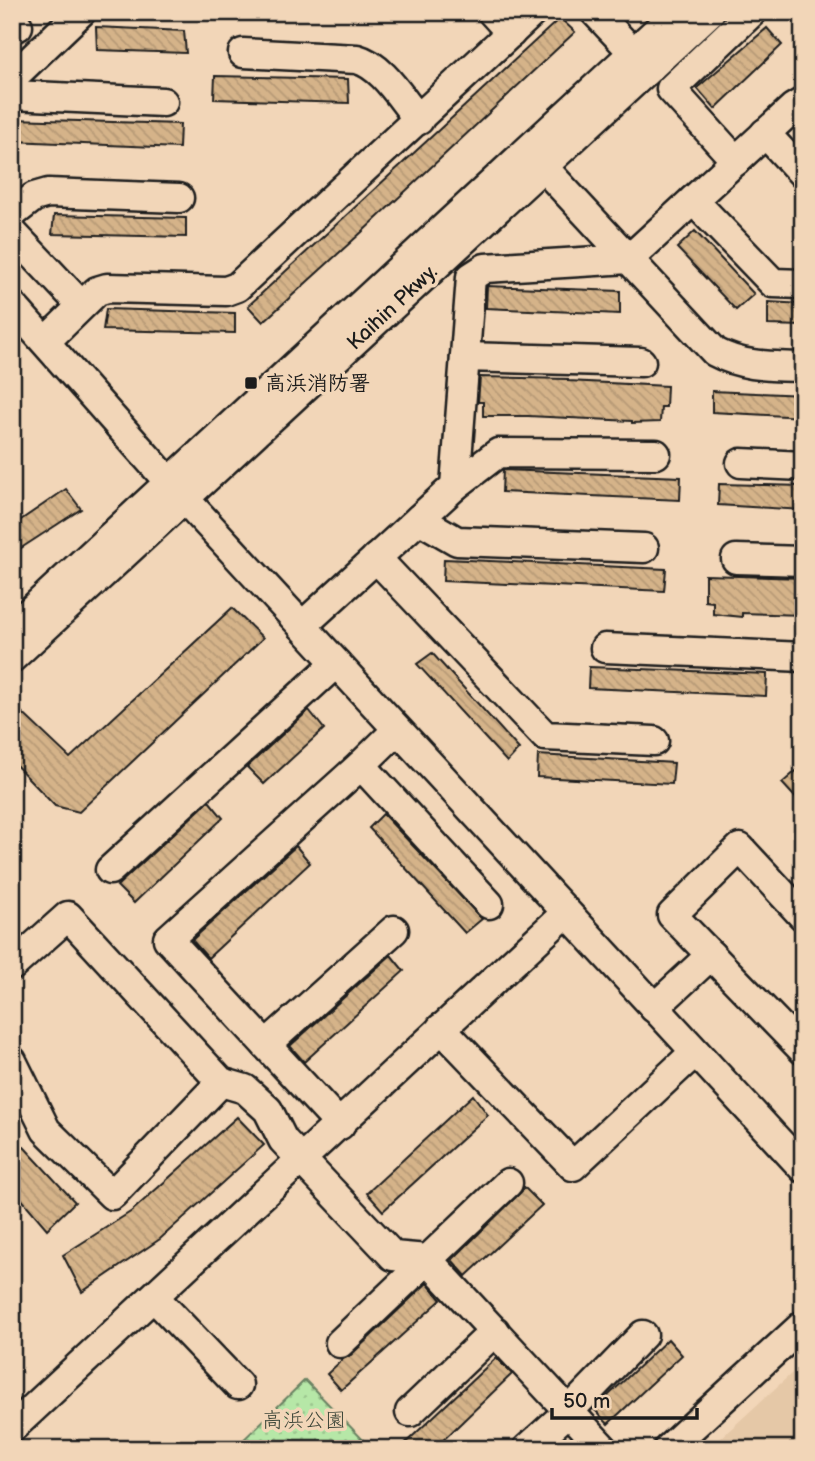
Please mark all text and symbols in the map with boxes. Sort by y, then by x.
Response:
street label: Kaihin Pkwy. [342,259,443,355]
place label: 高浜消防署 [265,371,370,396]
marker: 高浜消防署 [243,375,259,391]
scale bar [552,1377,698,1421]
text: 50 m [563,1389,610,1414]
park label: 高浜公園 [262,1408,346,1433]

